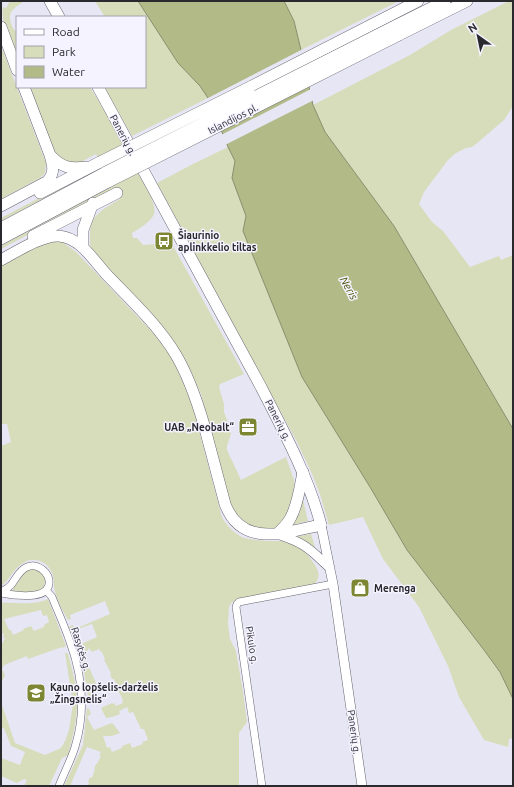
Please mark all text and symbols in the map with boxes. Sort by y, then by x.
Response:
legend [16,16,146,88]
north arrow [458,16,498,56]
text: N [466,20,479,35]
text: Road [52,25,80,38]
text: Park [52,45,76,58]
text: Water [52,65,85,78]
street label: Islandijos pl. [206,102,260,136]
street label: Panerių g. [108,113,138,157]
place label: Šiaurinio aplinkkelio tiltas [178,228,257,253]
bus stop icon: Šiaurinio aplinkkelio tiltas [153,230,175,252]
water label: Neris [338,274,360,302]
street label: Panerių g. [263,398,293,442]
office icon: UAB „Neobalt“ [237,416,259,438]
place label: UAB „Neobalt“ [164,422,235,433]
shop icon: Merenga [349,577,371,599]
place label: Merenga [374,583,416,594]
street label: Pikulo g. [244,625,260,665]
street label: Rasytės g. [69,626,93,672]
school or university icon: Kauno lopšelis-darželis „Žingsnelis“ [25,682,47,704]
place label: Kauno lopšelis-darželis „Žingsnelis“ [50,682,158,705]
street label: Panerių g. [345,709,363,755]

